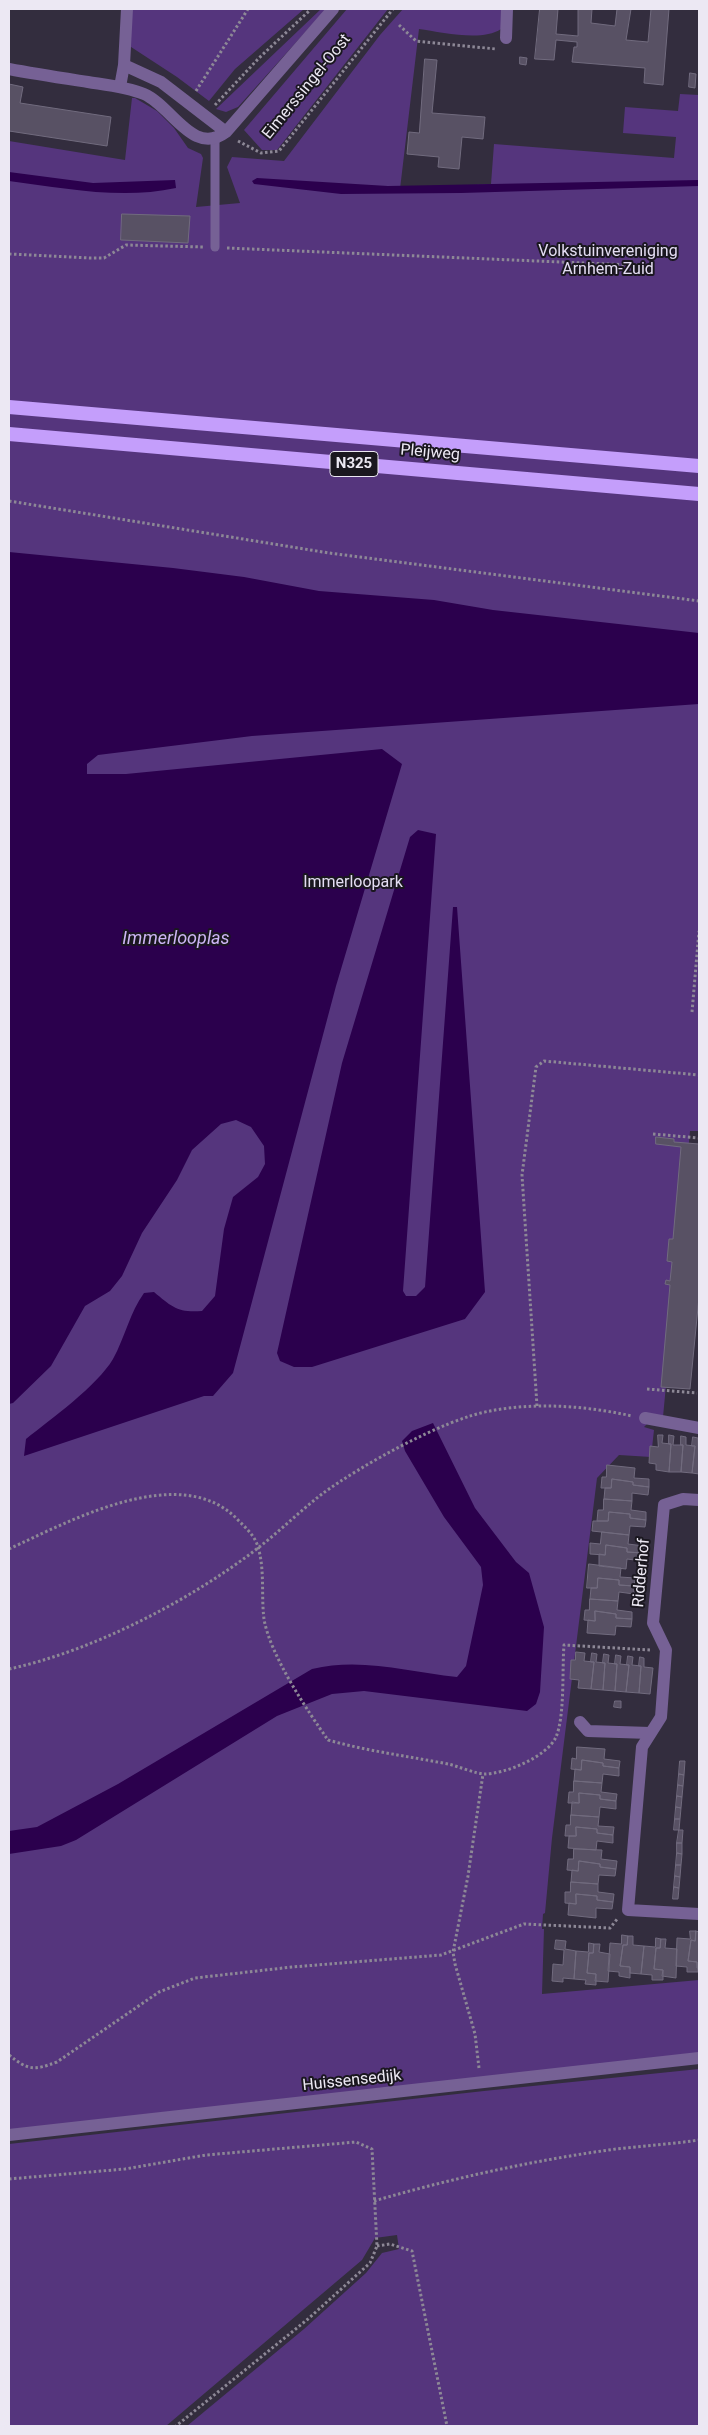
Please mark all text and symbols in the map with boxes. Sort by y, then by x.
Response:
street label: Eimerssingel-Oost [259,31,355,143]
park label: Volkstuinvereniging Arnhem-Zuid [538,242,678,280]
street label: Pleijweg [399,441,461,465]
road number: N325 [330,452,378,476]
park label: Immerloopark [303,873,403,893]
water label: Immerlooplas [122,928,230,950]
street label: Ridderhof [629,1538,655,1608]
street label: Huissensedijk [301,2066,403,2096]

